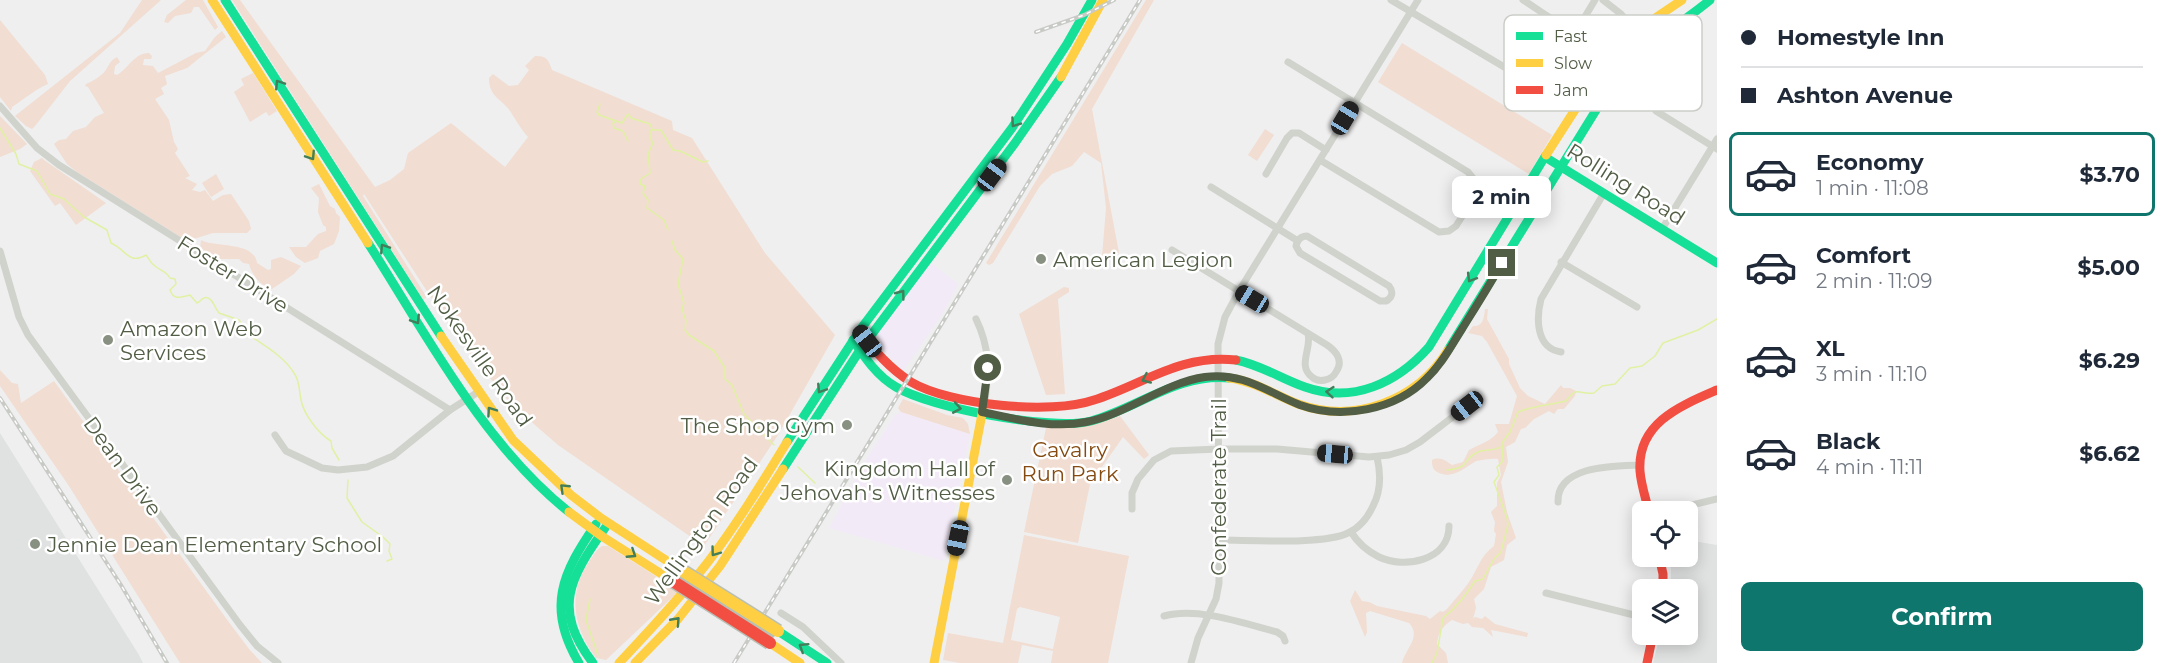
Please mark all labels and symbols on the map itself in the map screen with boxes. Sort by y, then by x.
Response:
legend [1504,15,1702,111]
text: Fast [1554,27,1588,46]
text: Slow [1554,54,1592,73]
one-way arrow [274,80,286,90]
text: Jam [1553,81,1588,100]
car [1328,98,1362,138]
one-way arrow [1011,117,1022,128]
street label: Rolling Road [1562,138,1690,230]
one-way arrow [304,149,315,160]
car [974,155,1010,195]
callout: 2 min [1452,176,1552,218]
street label: Foster Drive [173,230,293,318]
one-way arrow [379,244,391,254]
place label: American Legion [1053,247,1233,272]
route end [1488,249,1515,276]
marker: American Legion [1034,252,1048,266]
one-way arrow [1467,272,1479,282]
street label: Nokesville Road [422,281,538,431]
car [1232,282,1272,316]
one-way arrow [894,290,905,301]
one-way arrow [409,313,420,324]
place label: Amazon Web Services [120,316,262,365]
car [849,321,885,361]
marker: Amazon Web Services [101,333,115,347]
route start [974,354,1001,381]
one-way arrow [1141,372,1152,384]
one-way arrow [818,383,829,394]
one-way arrow [1326,386,1335,399]
car [1447,388,1487,424]
street label: Confederate Trail [1206,398,1231,576]
one-way arrow [951,401,961,414]
one-way arrow [487,407,498,418]
street label: Dean Drive [79,411,167,521]
place label: The Shop Gym [681,413,835,438]
marker: The Shop Gym [840,418,854,432]
park label: Cavalry Run Park [1022,437,1119,486]
car [1316,443,1354,465]
street label: Wellington Road [639,452,763,610]
place label: Kingdom Hall of Jehovah's Witnesses [779,456,996,505]
marker: Kingdom Hall of Jehovah's Witnesses [1000,473,1014,487]
one-way arrow [560,484,570,495]
car [945,519,971,557]
place label: Jennie Dean Elementary School [46,532,382,557]
marker: Jennie Dean Elementary School [28,537,42,551]
one-way arrow [711,546,722,557]
one-way arrow [626,547,636,559]
one-way arrow [669,618,680,628]
one-way arrow [799,642,809,654]

